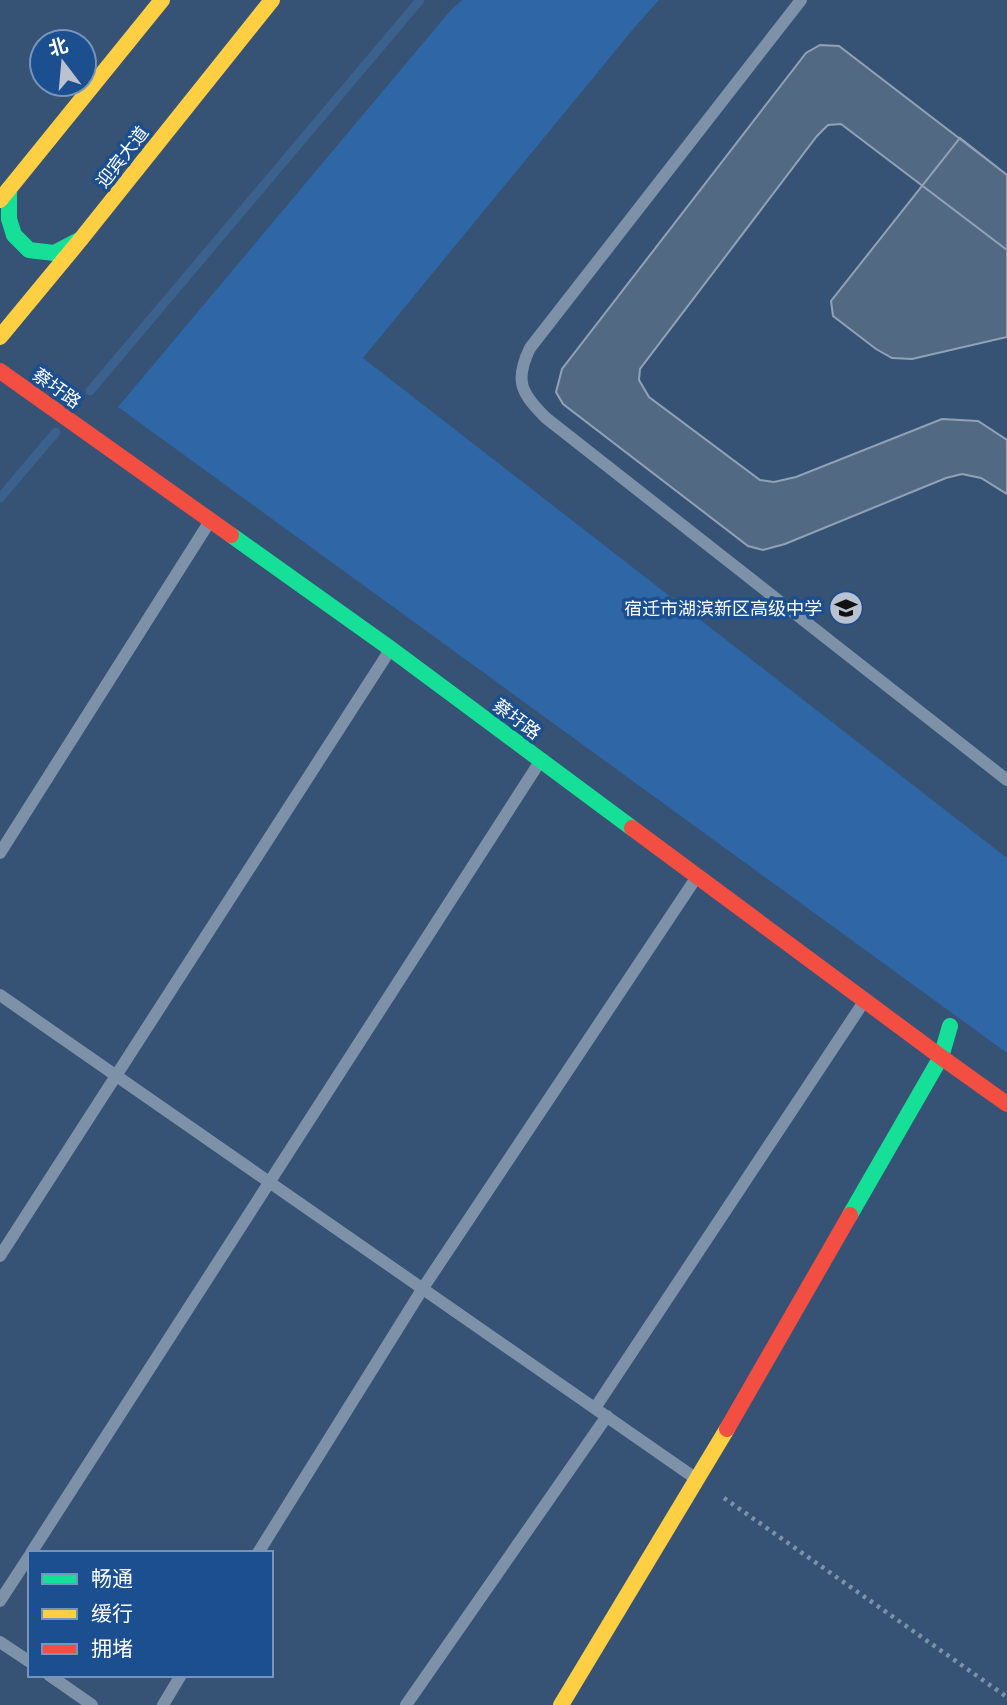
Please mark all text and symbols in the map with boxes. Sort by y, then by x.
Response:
north arrow [28,28,98,98]
text: 北 [46,33,71,61]
street label: 迎宾大道 [91,122,153,192]
street label: 蔡圩路 [28,363,86,413]
school or university icon: 宿迁市湖滨新区高级中学 [827,589,865,627]
place label: 宿迁市湖滨新区高级中学 [624,597,822,620]
street label: 蔡圩路 [489,694,545,744]
legend [28,1551,273,1677]
text: 畅通 [91,1565,133,1592]
text: 缓行 [91,1600,133,1627]
text: 拥堵 [91,1635,133,1662]

